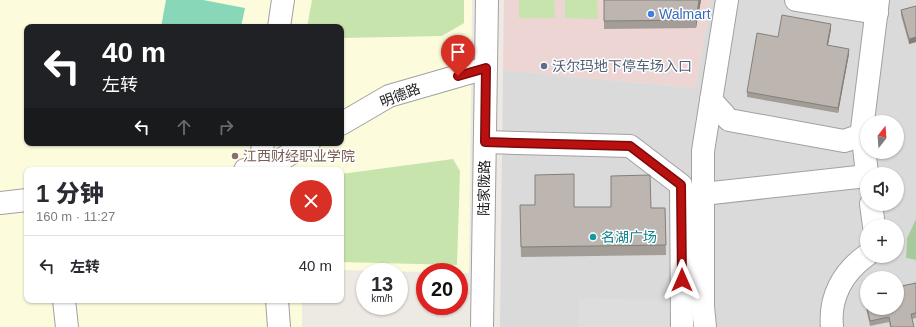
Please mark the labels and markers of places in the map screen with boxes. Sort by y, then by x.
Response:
place label: Walmart [659,6,711,22]
marker: Walmart [646,9,656,19]
pin [441,35,475,76]
place label: 沃尔玛地下停车场入口 [552,58,692,74]
marker: 沃尔玛地下停车场入口 [539,61,549,71]
place label: 江西财经职业学院 [243,148,355,164]
marker: 江西财经职业学院 [230,151,240,161]
place label: 名湖广场 [601,229,657,245]
marker: 名湖广场 [588,232,598,242]

